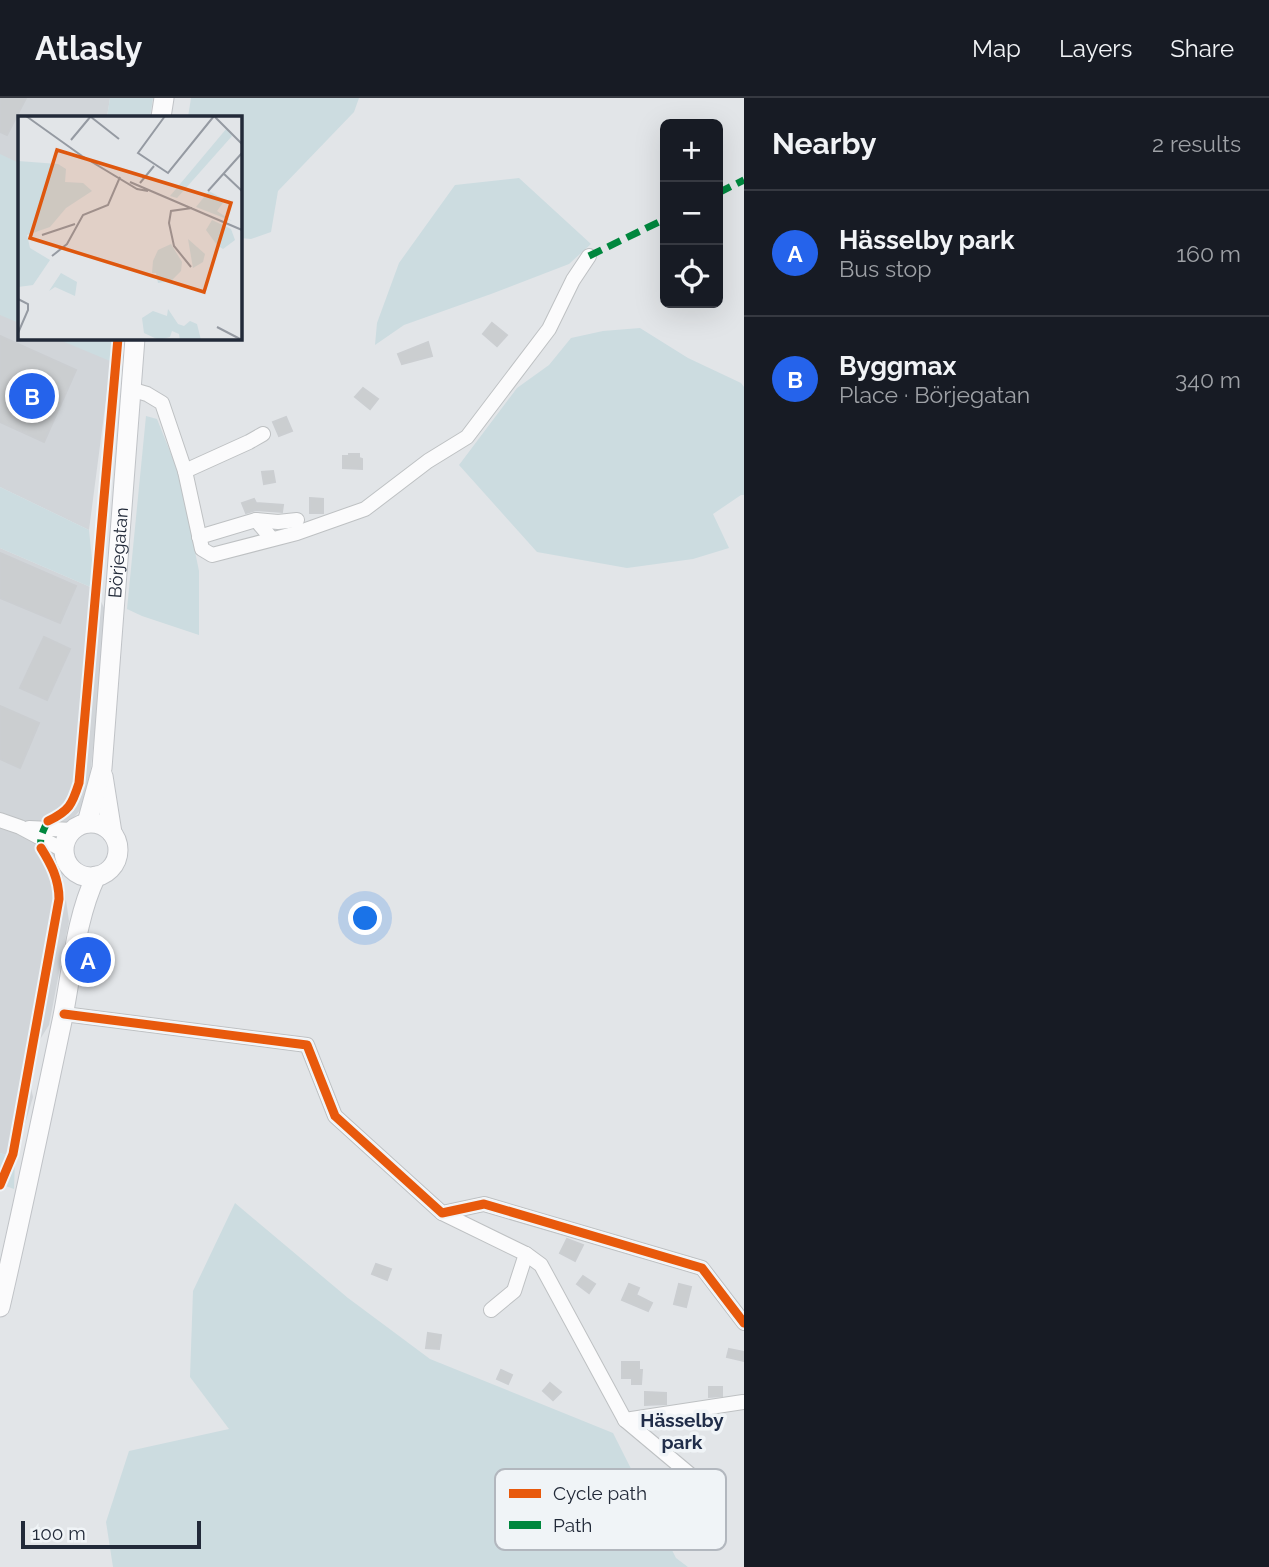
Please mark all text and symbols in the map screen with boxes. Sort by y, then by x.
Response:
text: Atlasly [35,29,142,68]
text: Map [972,34,1021,63]
text: Layers [1059,34,1132,63]
text: Share [1170,34,1234,63]
inset map [18,116,242,340]
map controls [660,119,723,308]
button: + [660,119,723,182]
text: Nearby [772,126,876,161]
text: 2 results [1152,130,1241,157]
button: − [660,182,723,245]
text: Hässelby park [839,225,1015,255]
text: A [787,240,803,267]
text: 160 m [1176,240,1241,267]
button: locate [660,245,723,308]
text: Bus stop [839,255,931,282]
text: Byggmax [839,351,956,381]
text: B [787,366,803,393]
text: 340 m [1175,366,1241,393]
pin: B [9,370,55,422]
text: Place · Börjegatan [839,381,1030,408]
street label: Börjegatan [104,506,132,599]
your location [348,901,382,935]
pin: A [65,934,111,986]
district label: Hässelby park [640,1409,724,1453]
legend [495,1469,726,1550]
text: Cycle path [553,1482,647,1504]
text: Path [553,1514,592,1536]
scale bar [21,1518,201,1550]
text: 100 m [32,1522,86,1544]

